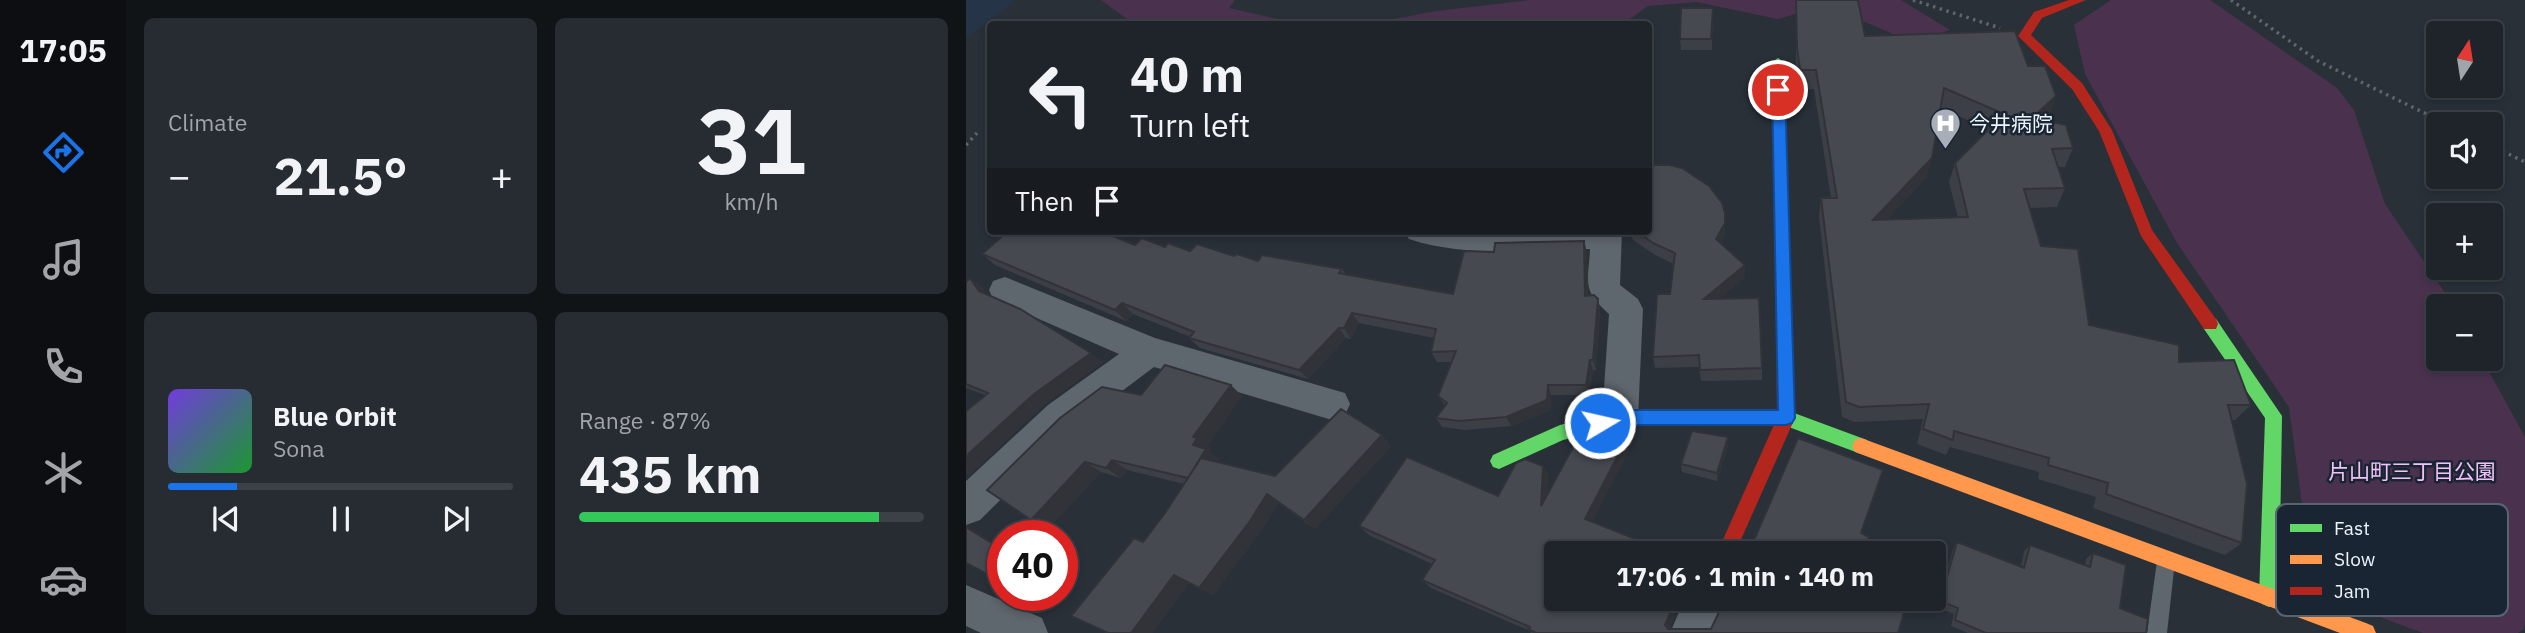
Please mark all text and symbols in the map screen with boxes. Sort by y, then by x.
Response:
north arrow [2426,21,2502,98]
map controls [2426,21,2503,371]
text: 17:05 [19,29,107,71]
text: 40 m [1130,42,1244,105]
icon: left [1015,49,1106,140]
pin [1748,60,1808,120]
icon: arrive [1759,71,1797,109]
text: 31 [697,81,806,199]
text: Turn left [1130,104,1250,146]
hospital icon: 今井病院 [1929,106,1963,150]
text: Climate [168,107,247,137]
place label: 今井病院 [1969,109,2053,137]
button: sound [2426,112,2503,189]
icon: directions [39,128,88,177]
text: 21.5° [273,142,408,209]
text: − [168,151,191,200]
text: + [490,151,513,200]
icon: arrive [1088,182,1126,220]
text: Then [1015,184,1074,218]
text: km/h [724,186,779,216]
button: + [2426,203,2503,280]
icon: music [39,235,88,284]
button: − [2426,294,2503,371]
icon: phone [39,342,88,391]
position arrow [1563,386,1637,460]
text: Blue Orbit [273,399,397,433]
text: Range · 87% [579,405,711,435]
text: Sona [273,433,325,463]
text: 435 km [579,440,761,507]
icon: climate [39,448,88,497]
park label: 片山町三丁目公園 [2328,457,2496,485]
icon: previous [207,500,245,538]
icon: pause [322,500,360,538]
icon: next [437,500,475,538]
legend [2276,504,2508,616]
text: Fast [2334,516,2370,540]
speed limit sign: 40 [987,520,1078,611]
text: Slow [2334,547,2375,571]
icon: car [39,555,88,604]
text: 17:06 · 1 min · 140 m [1616,559,1874,593]
text: Jam [2334,579,2370,603]

